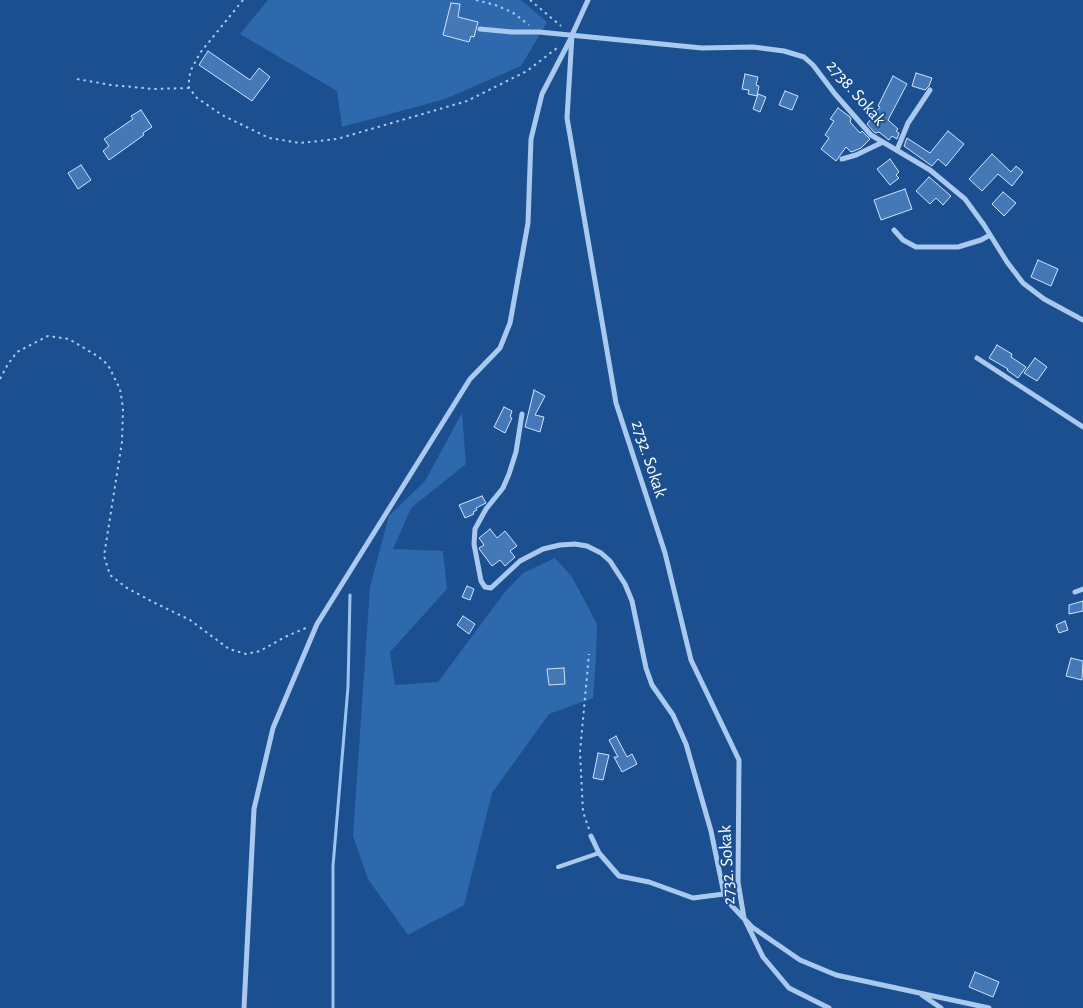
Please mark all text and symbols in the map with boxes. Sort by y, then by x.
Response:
street label: 2738. Sokak [822,56,890,130]
street label: 2732. Sokak [626,418,672,500]
street label: 2732. Sokak [714,825,740,905]

